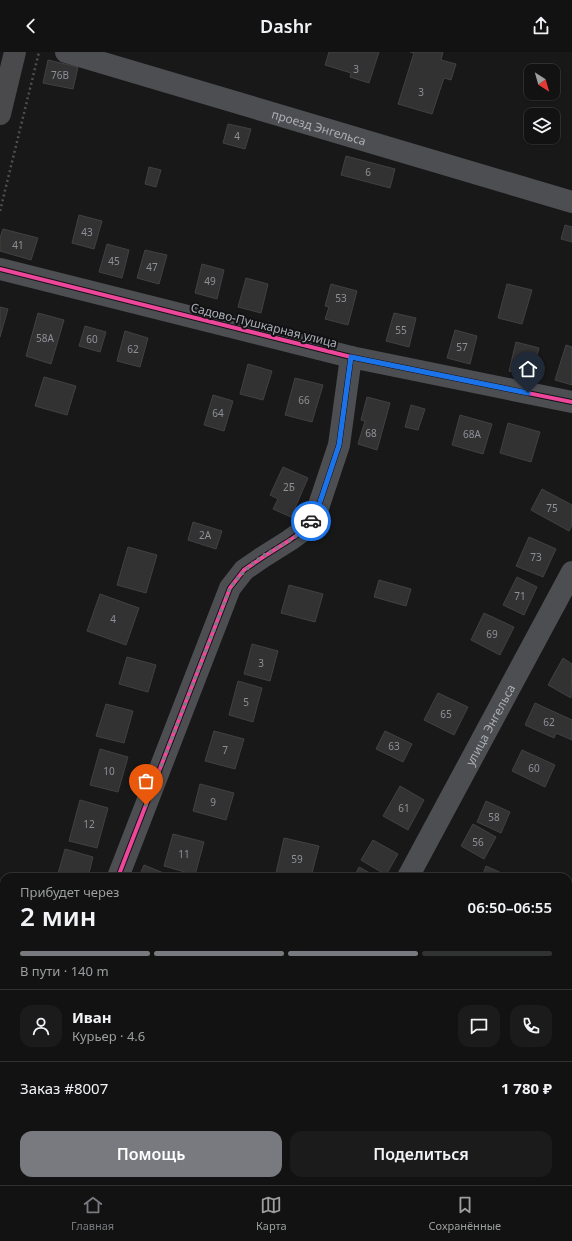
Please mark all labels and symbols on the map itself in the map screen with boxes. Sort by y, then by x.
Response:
house number: 3 [353,62,359,76]
north arrow [524,64,560,100]
house number: 76В [51,68,69,82]
house number: 3 [418,85,424,99]
street label: проезд Энгельса [270,105,368,149]
house number: 4 [234,129,240,143]
house number: 6 [365,165,371,179]
house number: 43 [81,225,93,239]
house number: 41 [12,238,24,252]
house number: 45 [108,254,120,268]
house number: 47 [146,260,158,274]
house number: 49 [204,274,216,288]
house number: 53 [335,291,347,305]
street label: Садово-Пушкарная улица [189,299,339,351]
house number: 55 [395,323,407,337]
house number: 58А [36,331,55,345]
house number: 60 [86,332,98,346]
house number: 57 [456,340,468,354]
house number: 62 [127,342,139,356]
pin [511,352,545,393]
house number: 66 [298,393,310,407]
house number: 64 [212,406,224,420]
house number: 68 [365,426,377,440]
house number: 68А [463,427,482,441]
house number: 2Б [283,480,295,494]
courier [291,501,331,541]
house number: 75 [546,501,558,515]
house number: 2А [199,528,212,542]
house number: 73 [530,550,542,564]
house number: 71 [514,589,526,603]
house number: 4 [110,612,116,626]
house number: 69 [486,627,498,641]
house number: 3 [258,656,264,670]
street label: улица Энгельса [461,681,519,768]
house number: 5 [243,695,249,709]
house number: 65 [440,707,452,721]
house number: 62 [543,715,555,729]
house number: 63 [388,739,400,753]
house number: 7 [222,743,228,757]
house number: 60 [528,761,540,775]
house number: 10 [103,764,115,778]
pin [129,764,163,805]
house number: 9 [210,795,216,809]
house number: 61 [398,801,410,815]
house number: 58 [488,810,500,824]
house number: 12 [83,817,95,831]
house number: 56 [472,835,484,849]
house number: 11 [178,847,190,861]
house number: 59 [291,852,303,866]

